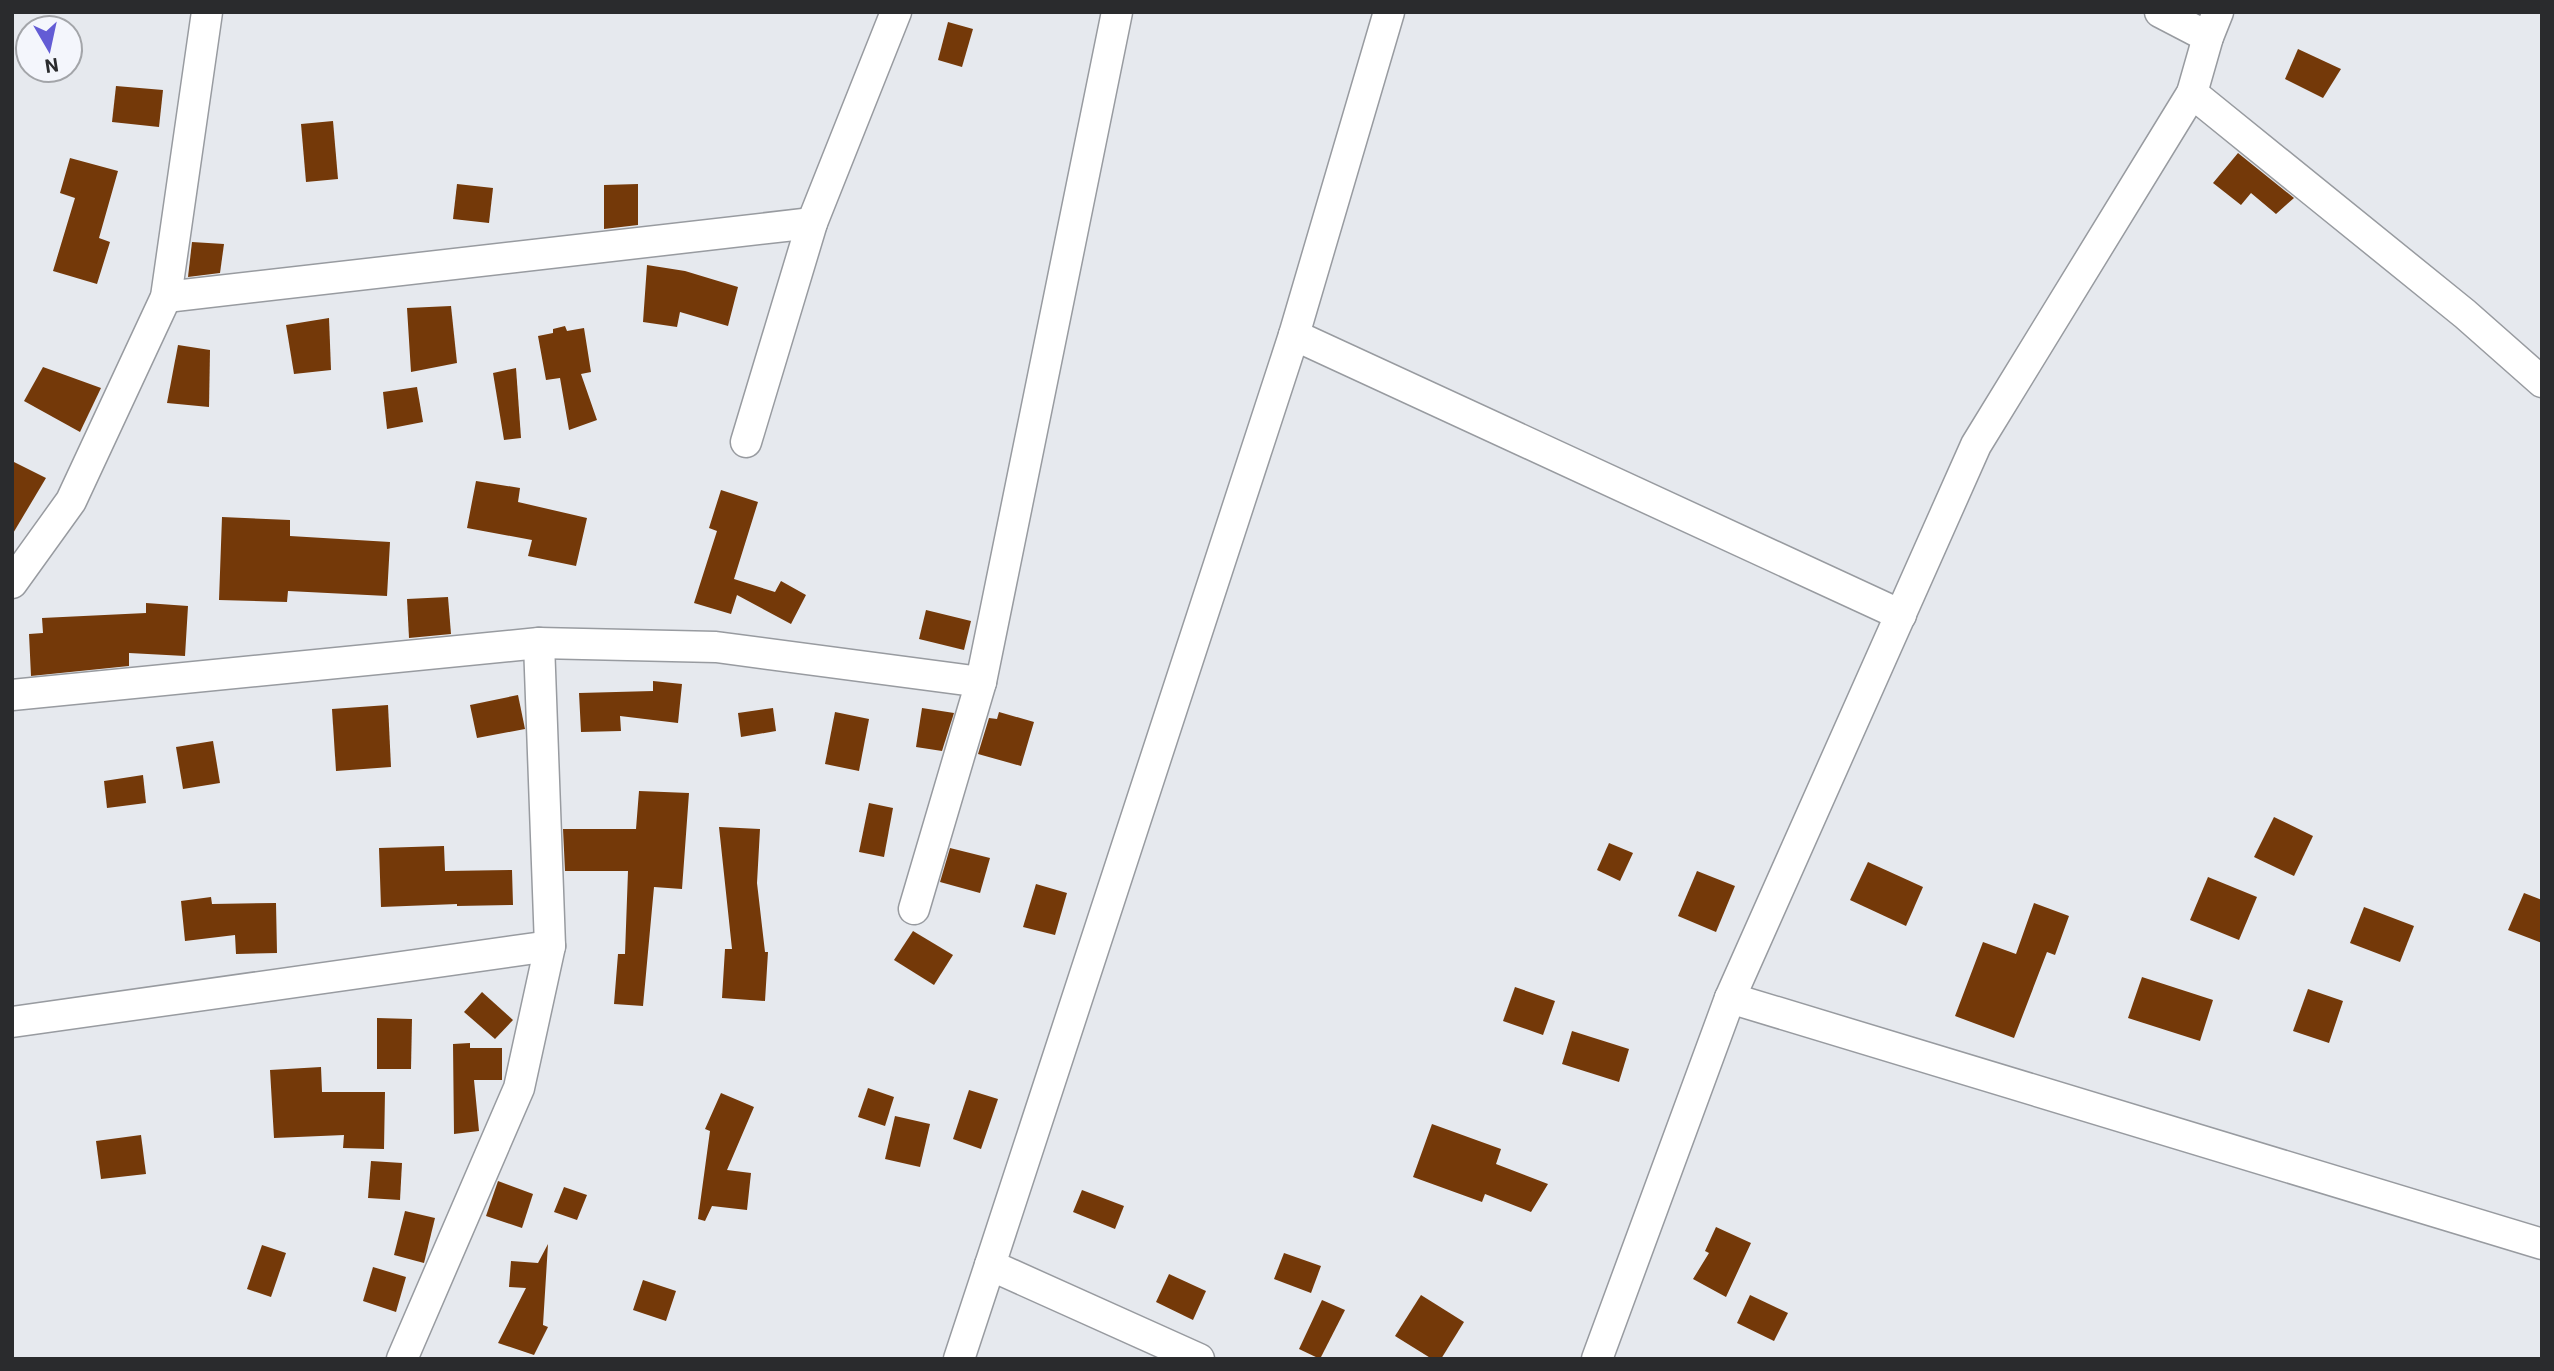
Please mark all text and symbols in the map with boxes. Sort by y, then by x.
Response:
north arrow [14,14,84,84]
text: N [43,53,60,78]

